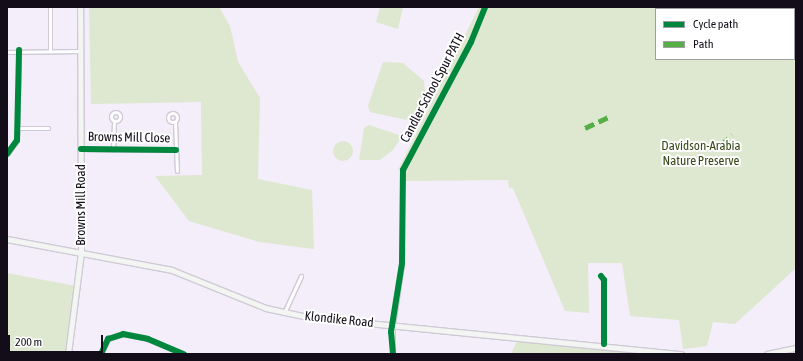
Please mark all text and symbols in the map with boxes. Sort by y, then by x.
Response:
legend [655,8,795,60]
text: Cycle path [693,17,738,31]
street label: Candler School Spur PATH [398,31,468,145]
text: Path [693,37,714,51]
street label: Browns Mill Close [88,129,170,147]
park label: Davidson-Arabia Nature Preserve [661,139,741,170]
street label: Browns Mill Road [73,164,89,246]
street label: Klondike Road [304,309,374,331]
scale bar [10,327,105,353]
text: 200 m [15,335,42,349]

